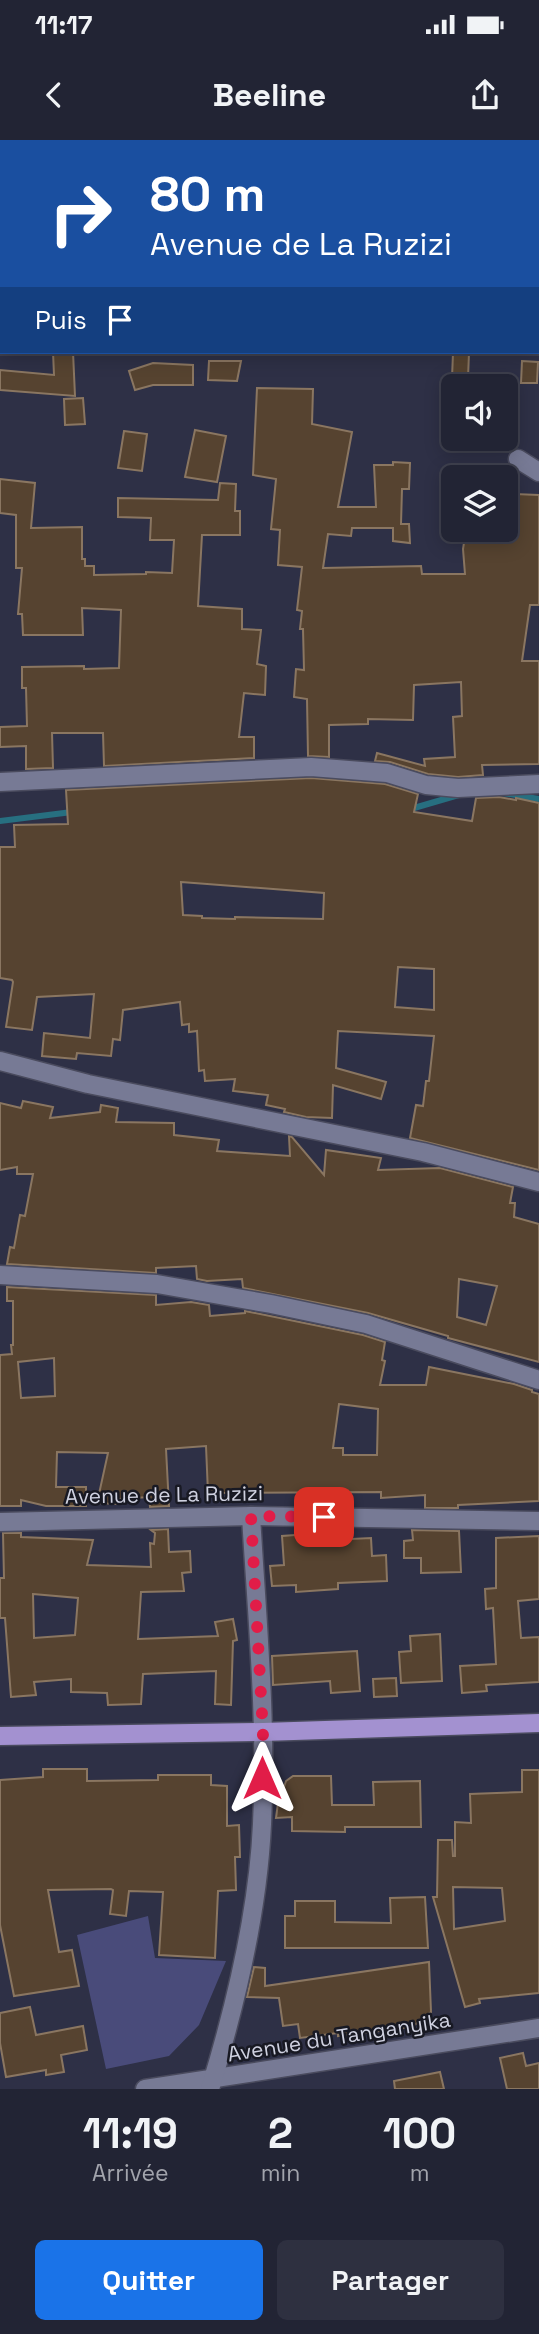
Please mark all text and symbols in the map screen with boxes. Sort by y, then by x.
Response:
text: 11:17 [35,8,92,42]
text: Beeline [213,75,326,115]
icon: back [35,76,73,114]
icon: share [466,76,504,114]
text: 80 m [150,163,265,225]
icon: right [35,168,126,259]
text: Avenue de La Ruzizi [150,224,452,264]
icon: arrive [101,301,139,339]
text: Puis [35,303,87,337]
map controls [441,374,518,542]
button: sound [441,374,518,451]
button: layers [441,465,518,542]
street label: Avenue de La Ruzizi [65,1479,263,1510]
pin [294,1487,354,1547]
icon: arrive [305,1498,343,1536]
position arrow [225,1741,299,1815]
street label: Avenue du Tanganyika [225,2006,452,2067]
text: 11:19 [83,2107,178,2160]
text: 2 [268,2107,293,2160]
text: 100 [383,2107,456,2160]
text: Arrivée [92,2158,169,2188]
text: min [261,2158,300,2188]
text: m [410,2158,430,2188]
button: Quitter [35,2240,263,2320]
button: Partager [277,2240,504,2320]

